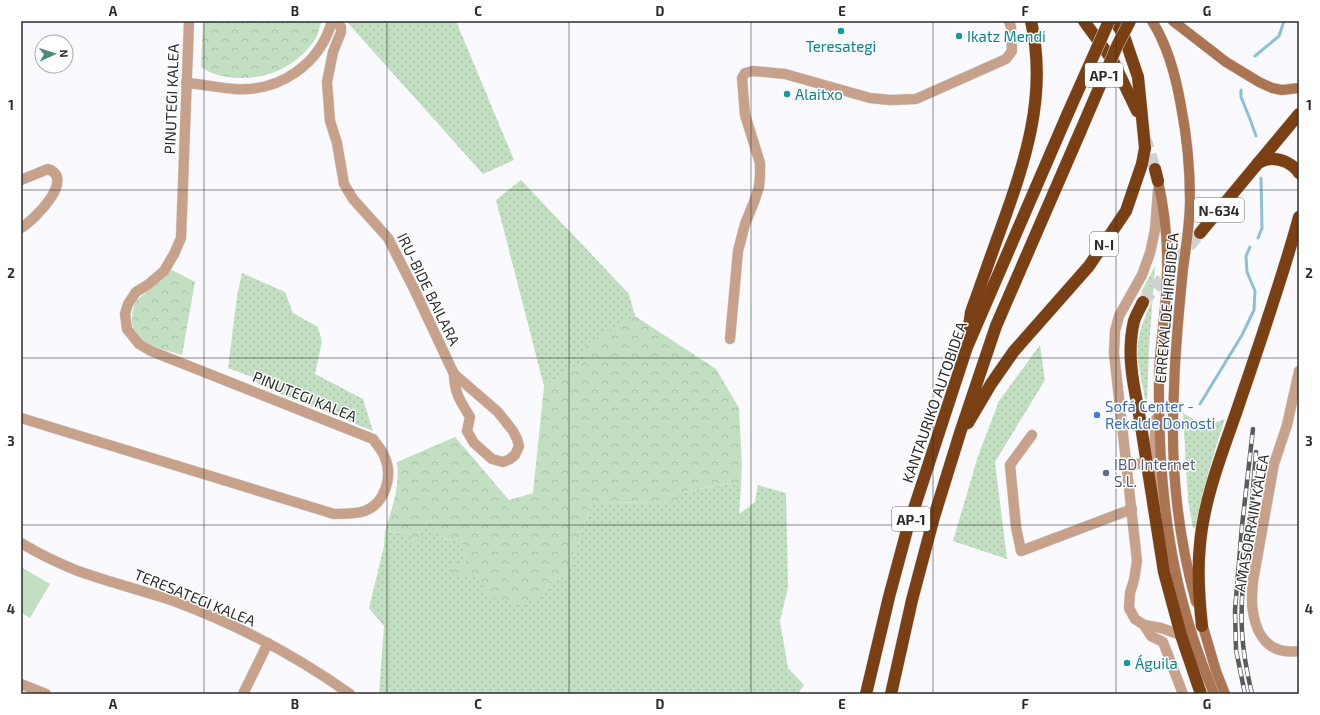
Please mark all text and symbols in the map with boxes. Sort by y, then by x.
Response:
text: A [109,3,118,19]
text: B [291,3,299,19]
text: C [474,3,482,19]
text: D [656,3,665,19]
text: E [838,3,846,19]
text: F [1021,3,1029,19]
text: G [1203,3,1211,19]
marker: Teresategi [836,26,846,36]
place label: Ikatz Mendi [967,27,1046,45]
marker: Ikatz Mendi [954,31,964,41]
north arrow [34,34,74,74]
place label: Teresategi [806,37,876,55]
street label: PINUTEGI KALEA [160,43,182,155]
text: N [58,49,71,58]
road number: AP-1 [1085,63,1123,87]
place label: Alaitxo [795,85,843,103]
marker: Alaitxo [782,89,792,99]
text: 1 [8,97,14,113]
text: 1 [1306,97,1312,113]
road number: N-634 [1194,198,1244,222]
street label: IRU-BIDE BAILARA [394,230,464,349]
street label: ERREKALDE HIRIBIDEA [1150,231,1182,384]
road number: N-I [1090,232,1118,256]
text: 2 [7,265,15,281]
text: 2 [1305,265,1313,281]
street label: KANTAURIKO AUTOBIDEA [898,318,970,485]
street label: PINUTEGI KALEA [250,367,360,425]
place label: Sofá Center - Rekalde Donosti [1105,397,1215,432]
marker: Sofá Center - Rekalde Donosti [1092,410,1102,420]
text: 3 [7,433,15,449]
text: 3 [1305,433,1313,449]
street label: AMASORRAIN KALEA [1230,452,1272,593]
place label: IBD Internet S.L. [1114,455,1196,490]
marker: IBD Internet S.L. [1101,468,1111,478]
road number: AP-1 [892,507,930,531]
street label: TERESATEGI KALEA [132,564,259,630]
text: 4 [7,601,15,617]
text: 4 [1305,601,1313,617]
place label: Águila [1135,654,1178,672]
marker: Águila [1122,658,1132,668]
text: A [109,696,118,712]
text: B [291,696,299,712]
text: C [474,696,482,712]
text: D [656,696,665,712]
text: E [838,696,846,712]
text: F [1021,696,1029,712]
text: G [1203,696,1211,712]

